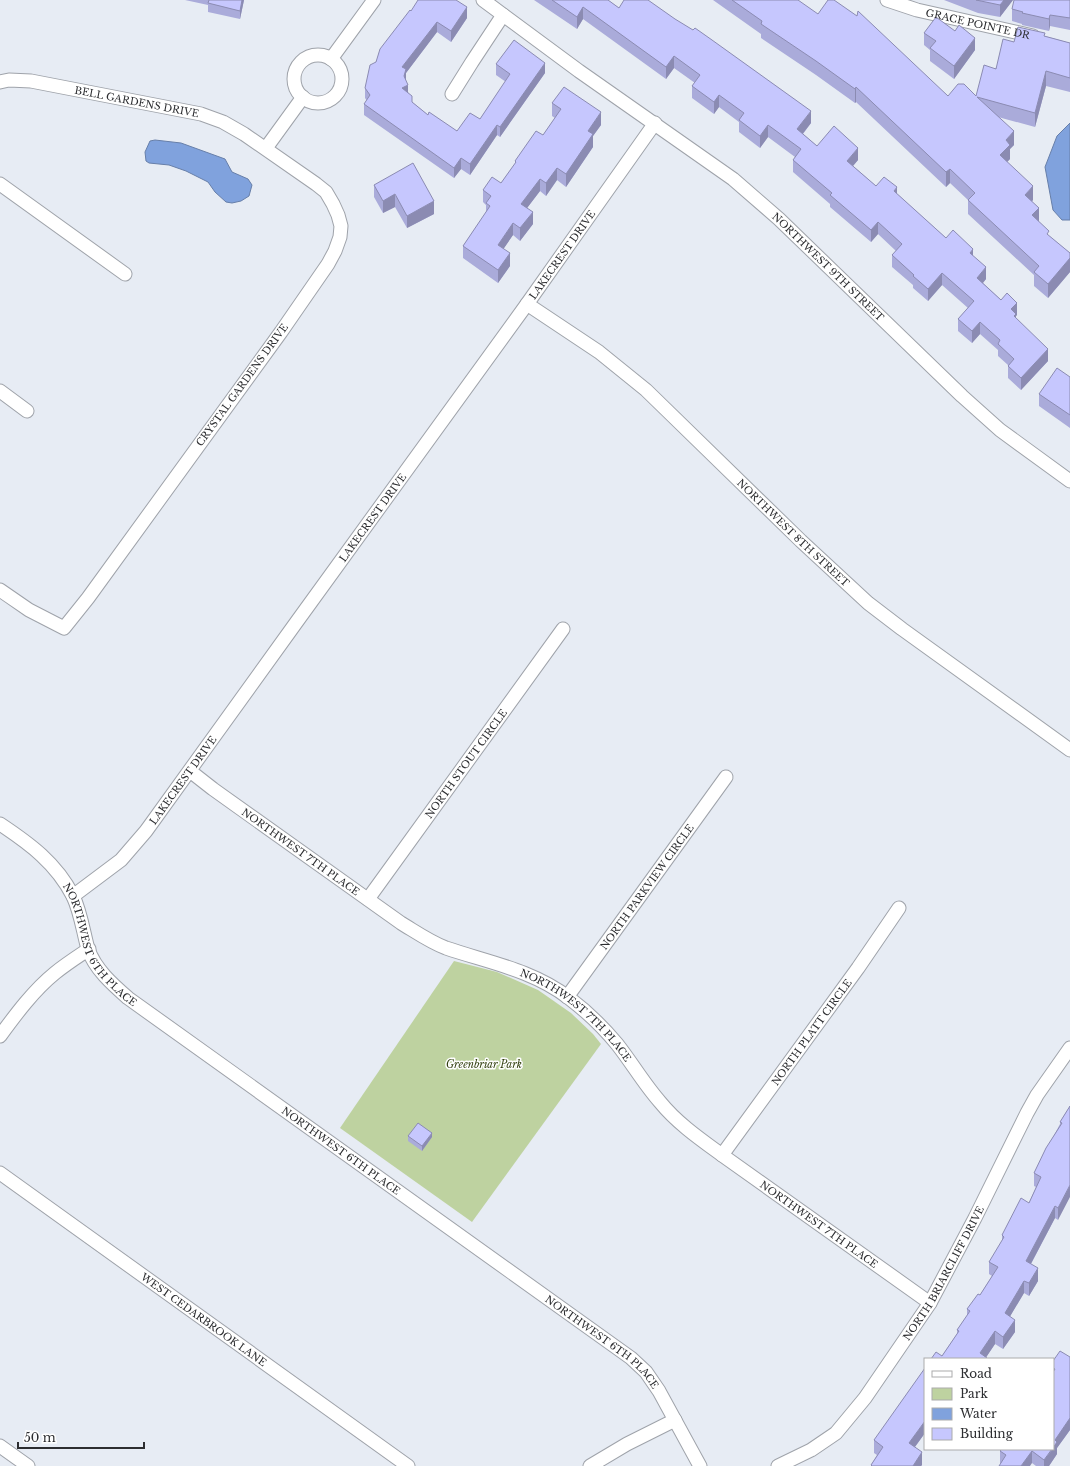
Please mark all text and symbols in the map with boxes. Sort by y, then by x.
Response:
street label: GRACE POINTE DR [924,6,1032,42]
street label: BELL GARDENS DRIVE [74,83,200,120]
street label: LAKECREST DRIVE [526,208,598,302]
street label: NORTHWEST 9TH STREET [770,210,887,324]
street label: CRYSTAL GARDENS DRIVE [193,321,291,449]
street label: LAKECREST DRIVE [336,471,409,564]
street label: NORTHWEST 8TH STREET [735,476,852,589]
street label: NORTH STOUT CIRCLE [422,707,510,821]
street label: LAKECREST DRIVE [146,733,219,827]
street label: NORTHWEST 7TH PLACE [239,805,362,898]
street label: NORTH PARKVIEW CIRCLE [597,821,696,952]
street label: NORTHWEST 6TH PLACE [60,880,140,1009]
street label: NORTHWEST 7TH PLACE [518,966,634,1064]
street label: NORTH PLATT CIRCLE [768,976,854,1088]
park label: Greenbriar Park [446,1058,522,1071]
street label: NORTHWEST 6TH PLACE [279,1104,403,1197]
street label: NORTHWEST 7TH PLACE [758,1178,881,1270]
street label: NORTH BRIARCLIFF DRIVE [900,1204,986,1343]
street label: WEST CEDARBROOK LANE [138,1269,269,1369]
street label: NORTHWEST 6TH PLACE [543,1292,662,1391]
legend [924,1358,1054,1450]
text: Road [960,1366,992,1381]
text: Park [960,1386,988,1401]
text: Water [959,1406,997,1421]
scale bar [18,1424,144,1450]
text: Building [960,1426,1014,1441]
text: 50 m [24,1430,56,1445]

